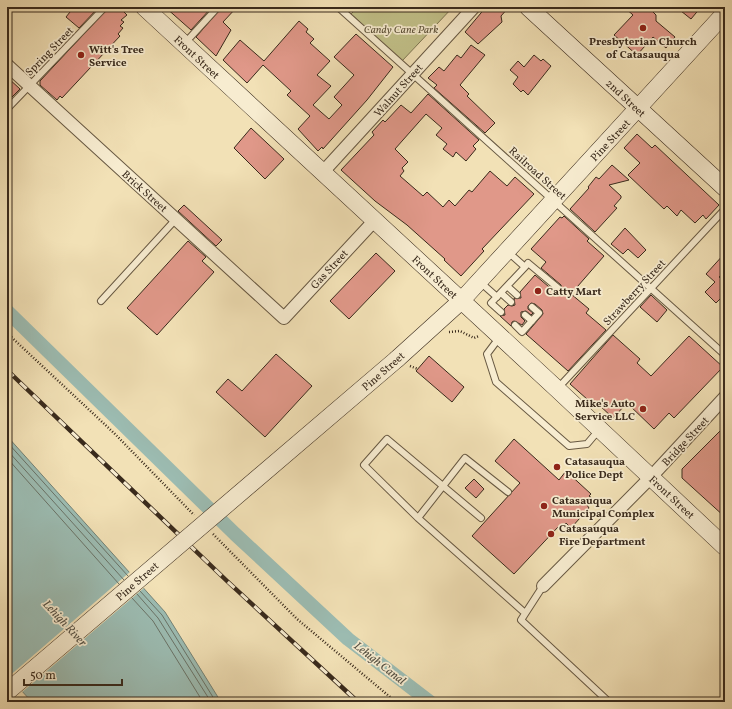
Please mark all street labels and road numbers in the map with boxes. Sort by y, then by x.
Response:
street label: Spring Street [23,24,78,80]
street label: Front Street [170,33,222,83]
street label: Walnut Street [371,61,427,121]
street label: 2nd Street [602,77,648,122]
street label: Pine Street [588,117,635,165]
street label: Railroad Street [505,144,569,204]
street label: Brick Street [118,168,170,217]
street label: Gas Street [308,247,352,293]
street label: Front Street [408,253,460,303]
street label: Strawberry Street [601,257,670,329]
street label: Pine Street [359,349,409,395]
street label: Bridge Street [659,414,713,470]
street label: Front Street [645,473,697,523]
street label: Pine Street [113,559,163,605]

